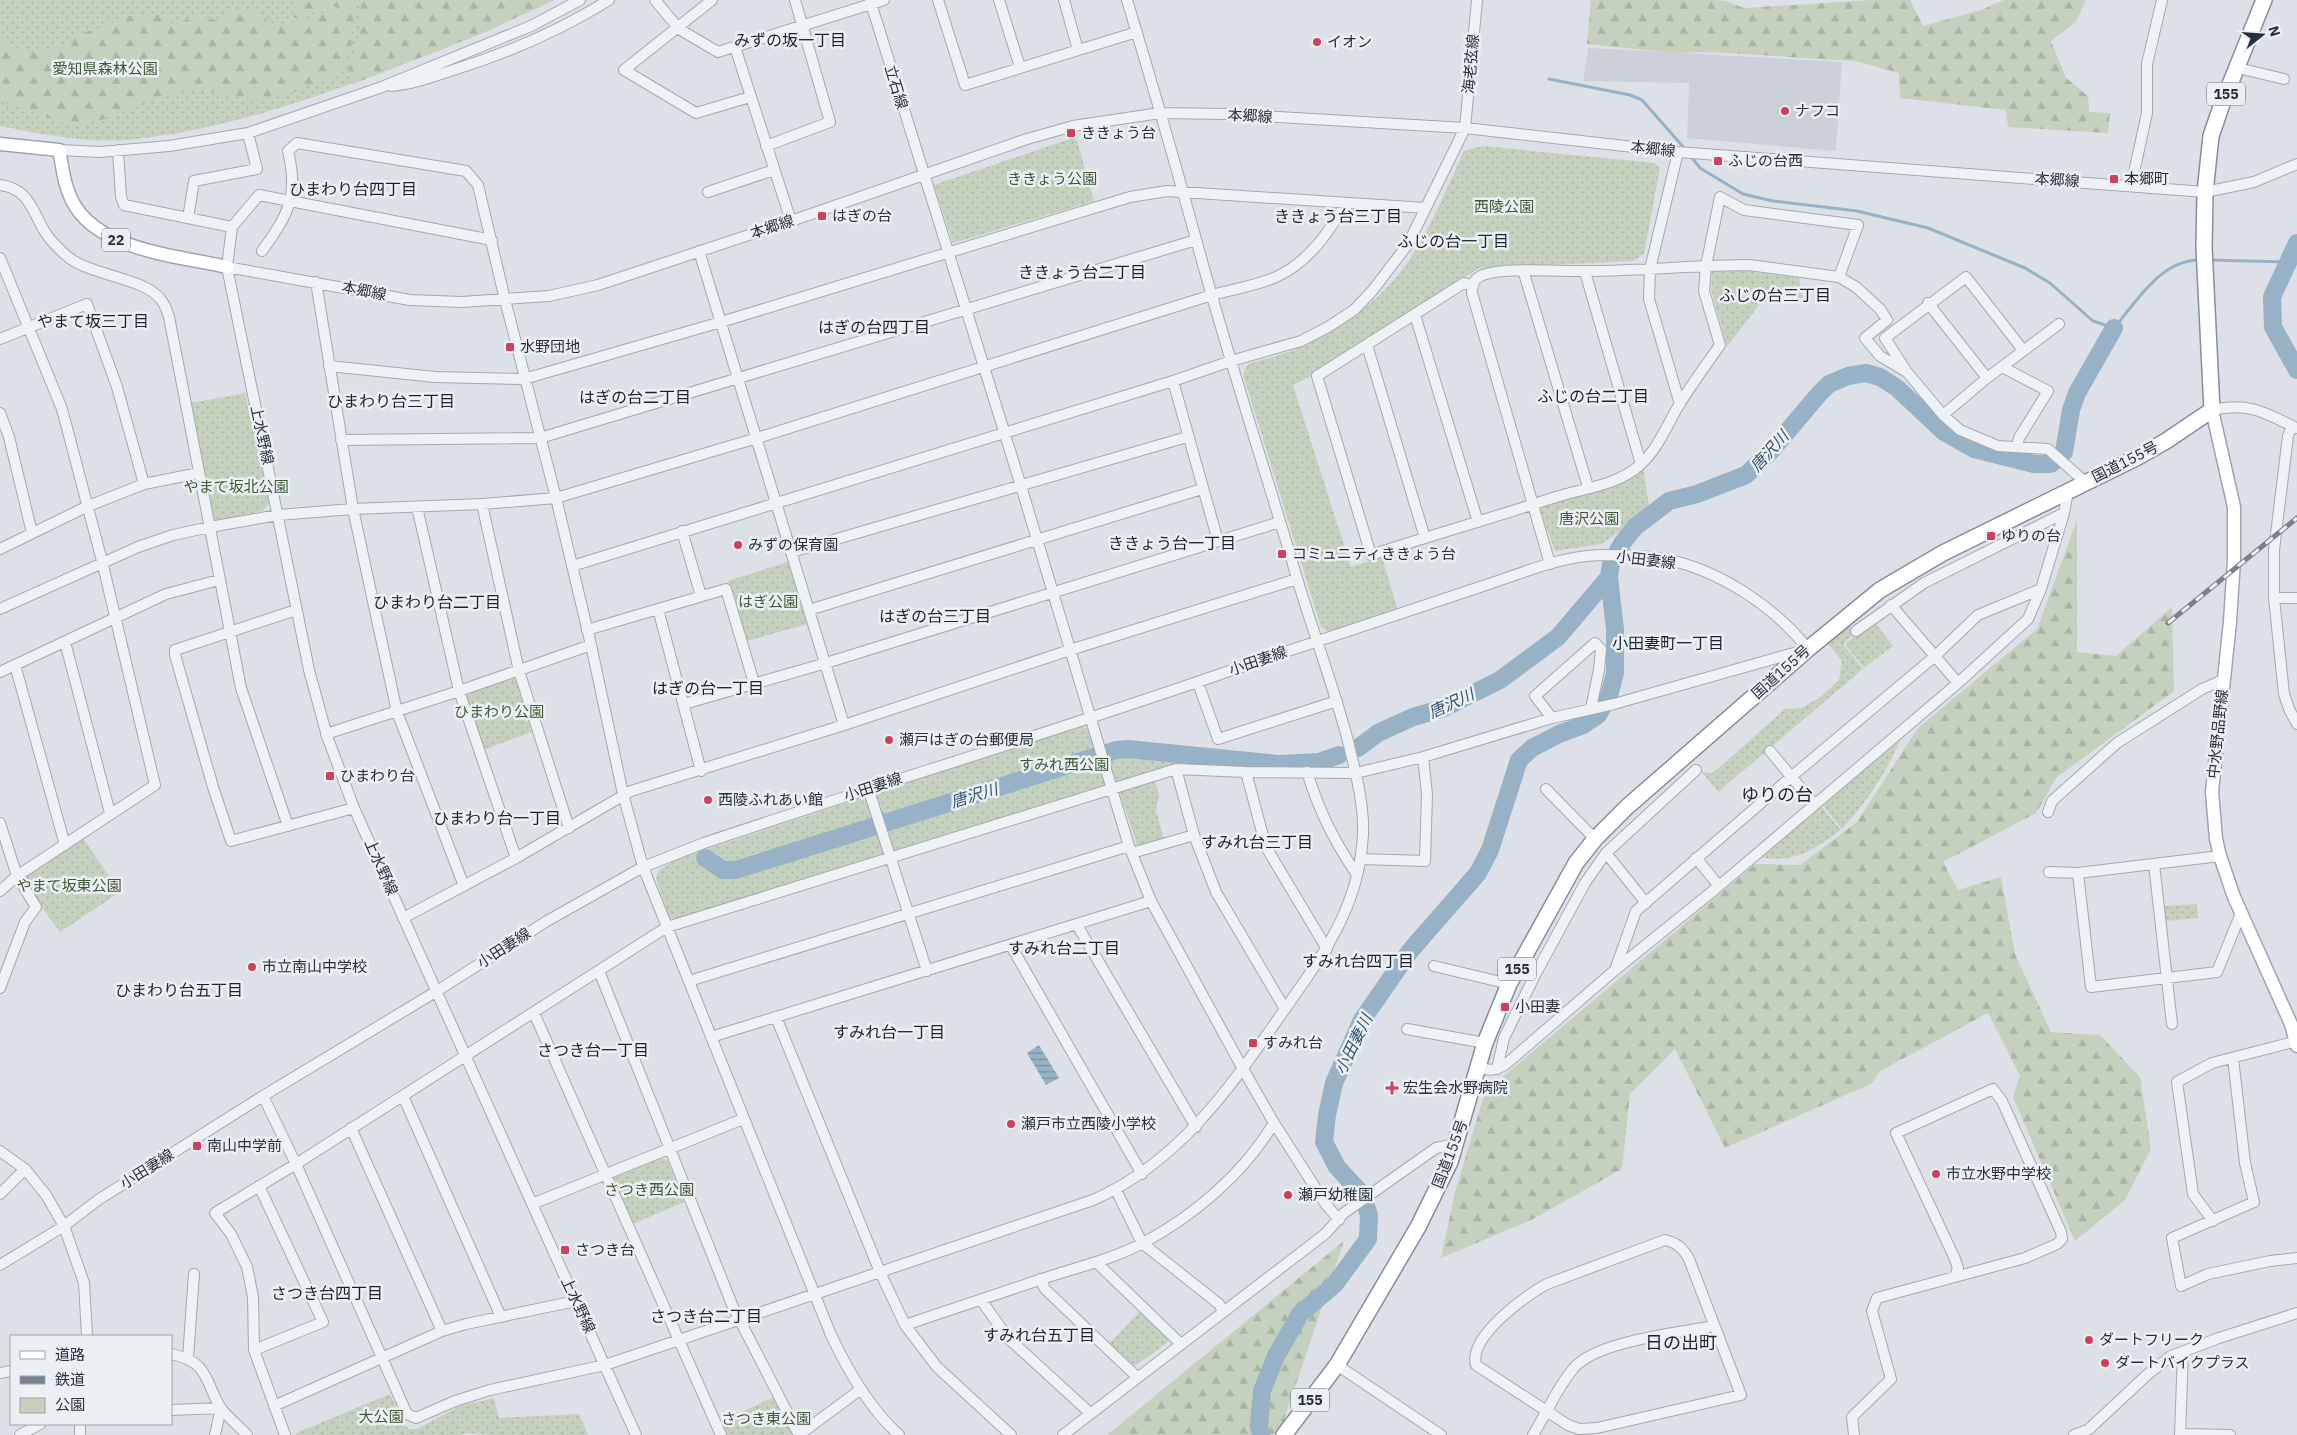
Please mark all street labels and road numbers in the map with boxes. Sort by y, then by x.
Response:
street label: 海老弦線 [1458,33,1483,95]
street label: 立石線 [881,63,912,111]
road number: 155 [2207,82,2245,106]
street label: 本郷線 [1227,105,1273,126]
street label: 本郷線 [1630,137,1676,160]
street label: 本郷線 [2034,168,2080,191]
street label: 本郷線 [748,211,796,243]
road number: 22 [102,228,130,252]
street label: 本郷線 [340,277,388,304]
street label: 上水野線 [247,404,278,466]
street label: 国道155号 [2088,437,2161,486]
street label: 小田妻線 [1615,546,1677,573]
street label: 国道155号 [1748,640,1814,703]
street label: 小田妻線 [1226,642,1289,679]
street label: 中水野品野線 [2203,688,2232,780]
street label: 小田妻線 [841,768,904,805]
street label: 上水野線 [361,836,402,898]
street label: 小田妻線 [473,923,534,972]
road number: 155 [1498,958,1536,981]
street label: 国道155号 [1428,1117,1471,1191]
street label: 小田妻線 [116,1145,177,1193]
street label: 上水野線 [557,1274,600,1336]
road number: 155 [1291,1388,1329,1412]

